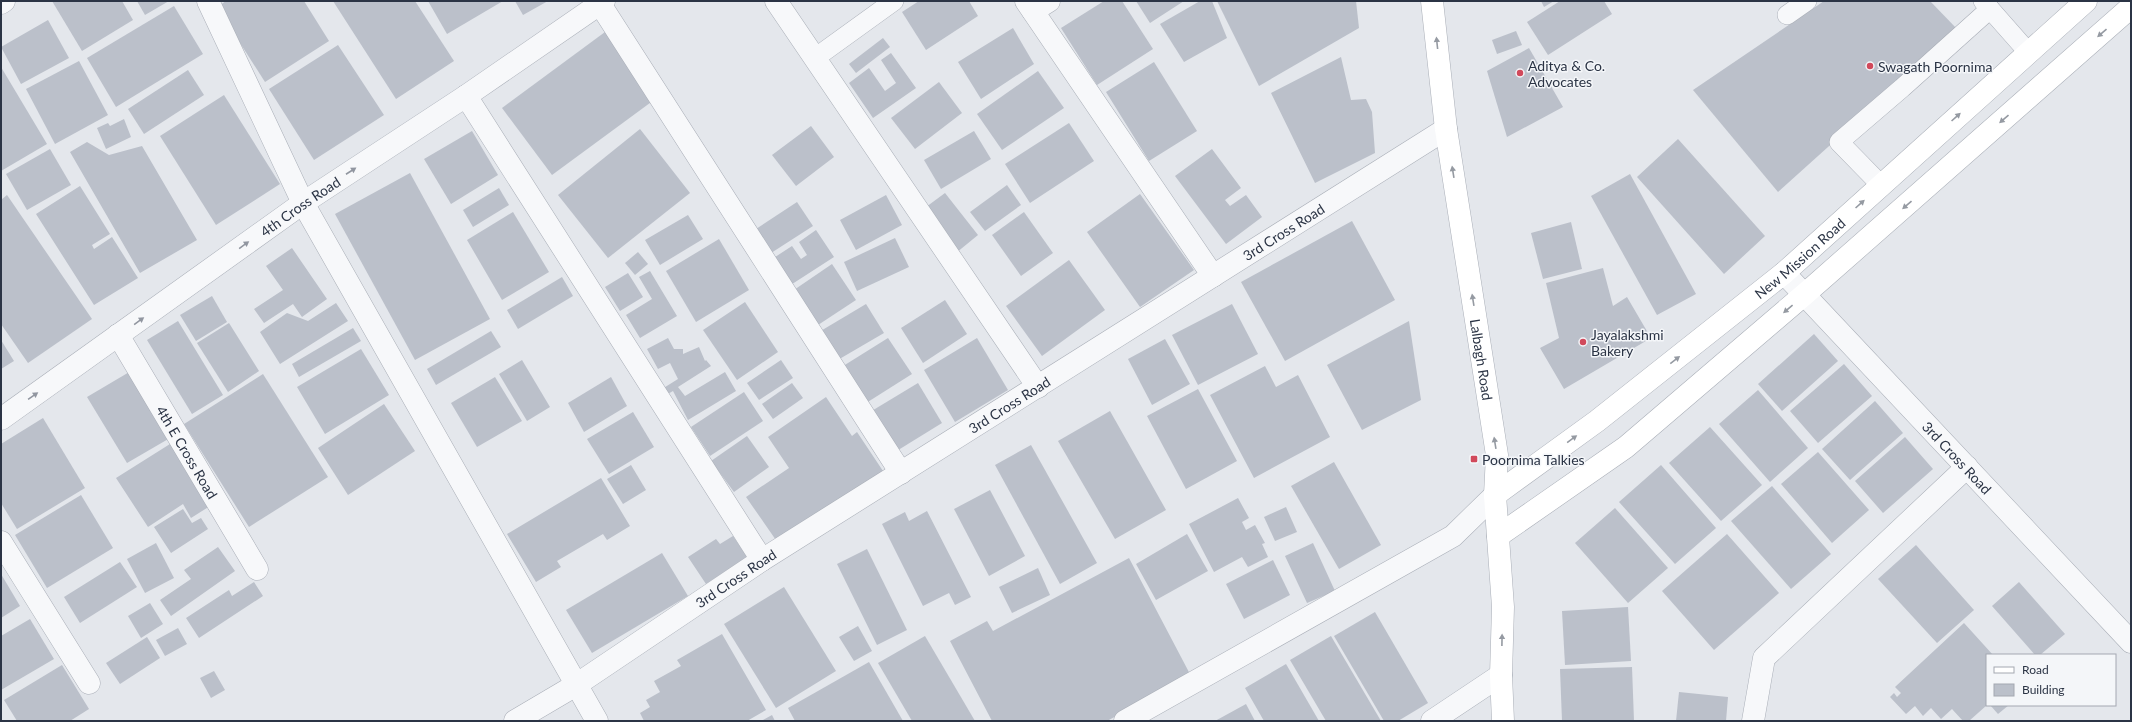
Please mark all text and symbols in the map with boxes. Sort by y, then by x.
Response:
one-way arrow [2096,28,2107,37]
one-way arrow [1434,37,1441,49]
place label: Aditya & Co. Advocates [1528,57,1605,90]
place label: Swagath Poornima [1878,58,1992,75]
marker: Swagath Poornima [1865,61,1875,71]
marker: Aditya & Co. Advocates [1515,68,1525,78]
one-way arrow [1952,113,1961,122]
one-way arrow [1999,114,2009,123]
one-way arrow [1450,166,1456,178]
one-way arrow [346,167,357,175]
street label: 4th Cross Road [257,173,343,240]
street label: 3rd Cross Road [1239,200,1327,264]
one-way arrow [1855,200,1865,209]
one-way arrow [1901,200,1912,209]
street label: New Mission Road [1751,214,1848,302]
one-way arrow [239,241,250,249]
one-way arrow [1470,294,1476,306]
one-way arrow [1783,304,1793,313]
one-way arrow [133,317,144,325]
street label: Lalbagh Road [1467,318,1497,401]
place label: Jayalakshmi Bakery [1591,326,1664,359]
marker: Jayalakshmi Bakery [1578,337,1588,347]
one-way arrow [1670,356,1681,365]
street label: 3rd Cross Road [965,372,1053,436]
one-way arrow [28,392,38,400]
street label: 4th E Cross Road [153,402,222,501]
street label: 3rd Cross Road [1919,418,1995,497]
one-way arrow [1567,435,1577,443]
one-way arrow [1492,437,1498,449]
place label: Poornima Talkies [1482,451,1585,468]
marker: Poornima Talkies [1469,454,1479,464]
street label: 3rd Cross Road [692,545,779,611]
one-way arrow [1499,633,1505,646]
legend [1986,654,2116,706]
text: Road [2022,662,2049,677]
text: Building [2022,682,2065,697]

